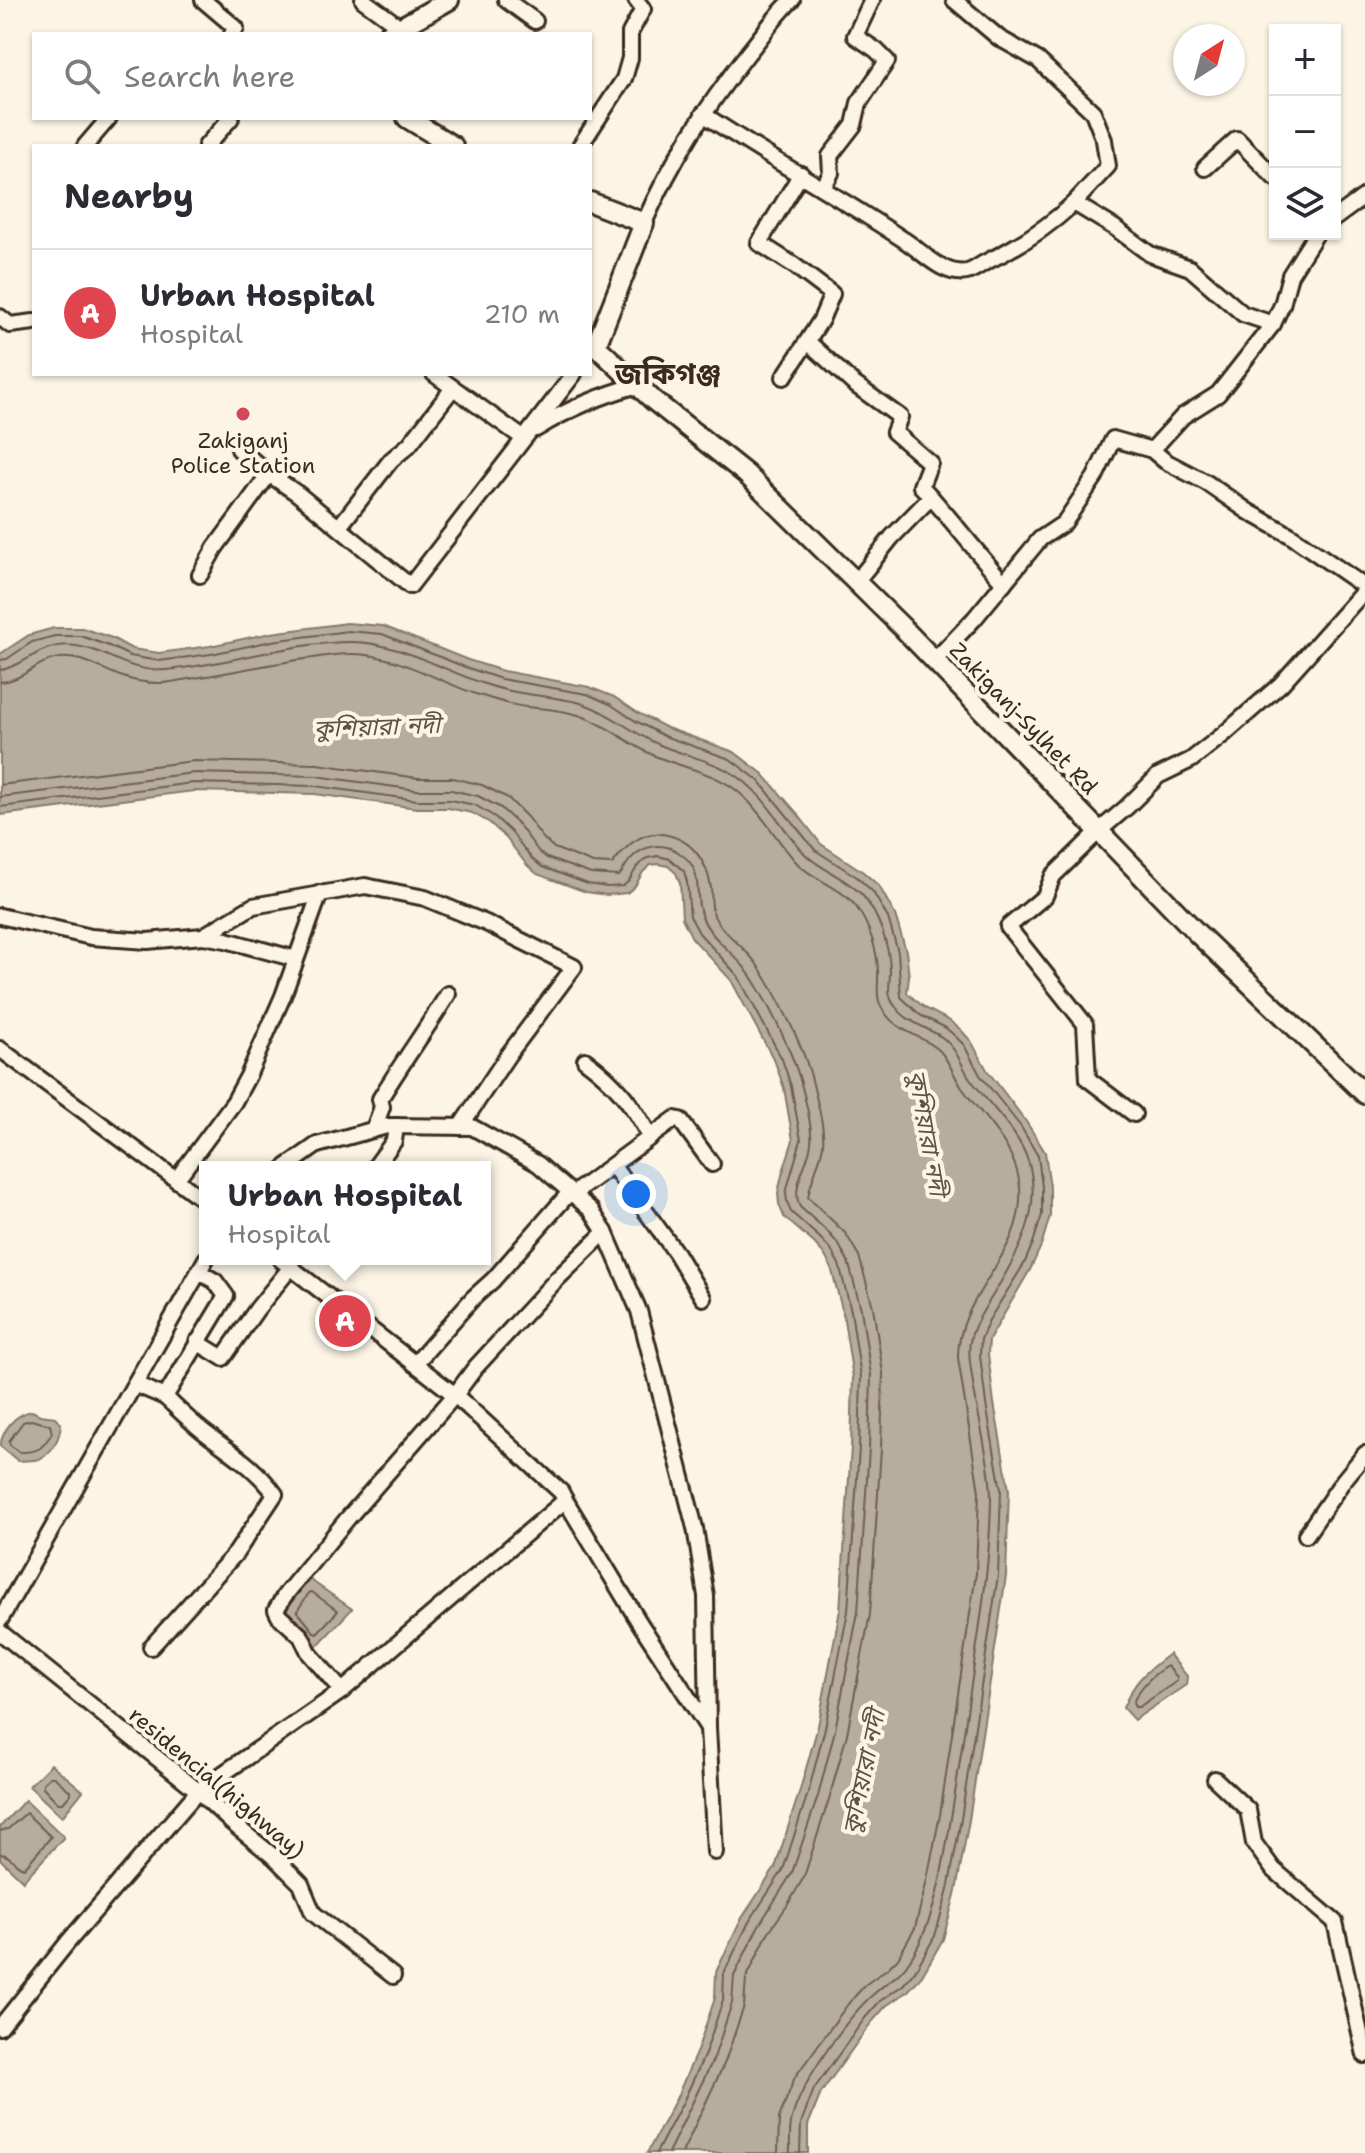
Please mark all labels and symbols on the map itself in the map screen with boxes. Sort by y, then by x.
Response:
north arrow [1173,24,1245,96]
district label: জকিগঞ্জ [614,353,721,394]
marker: Zakiganj Police Station [234,405,252,423]
place label: Zakiganj Police Station [171,426,315,480]
street label: Zakiganj-Sylhet Rd [943,636,1104,801]
water label: কুশিয়ারা নদী [313,709,445,745]
water label: কুশিয়ারা নদী [900,1068,955,1203]
your location [616,1174,656,1214]
pin: A [319,1291,371,1351]
street label: residencial(highway) [123,1700,311,1865]
water label: কুশিয়ারা নদী [835,1702,894,1837]

